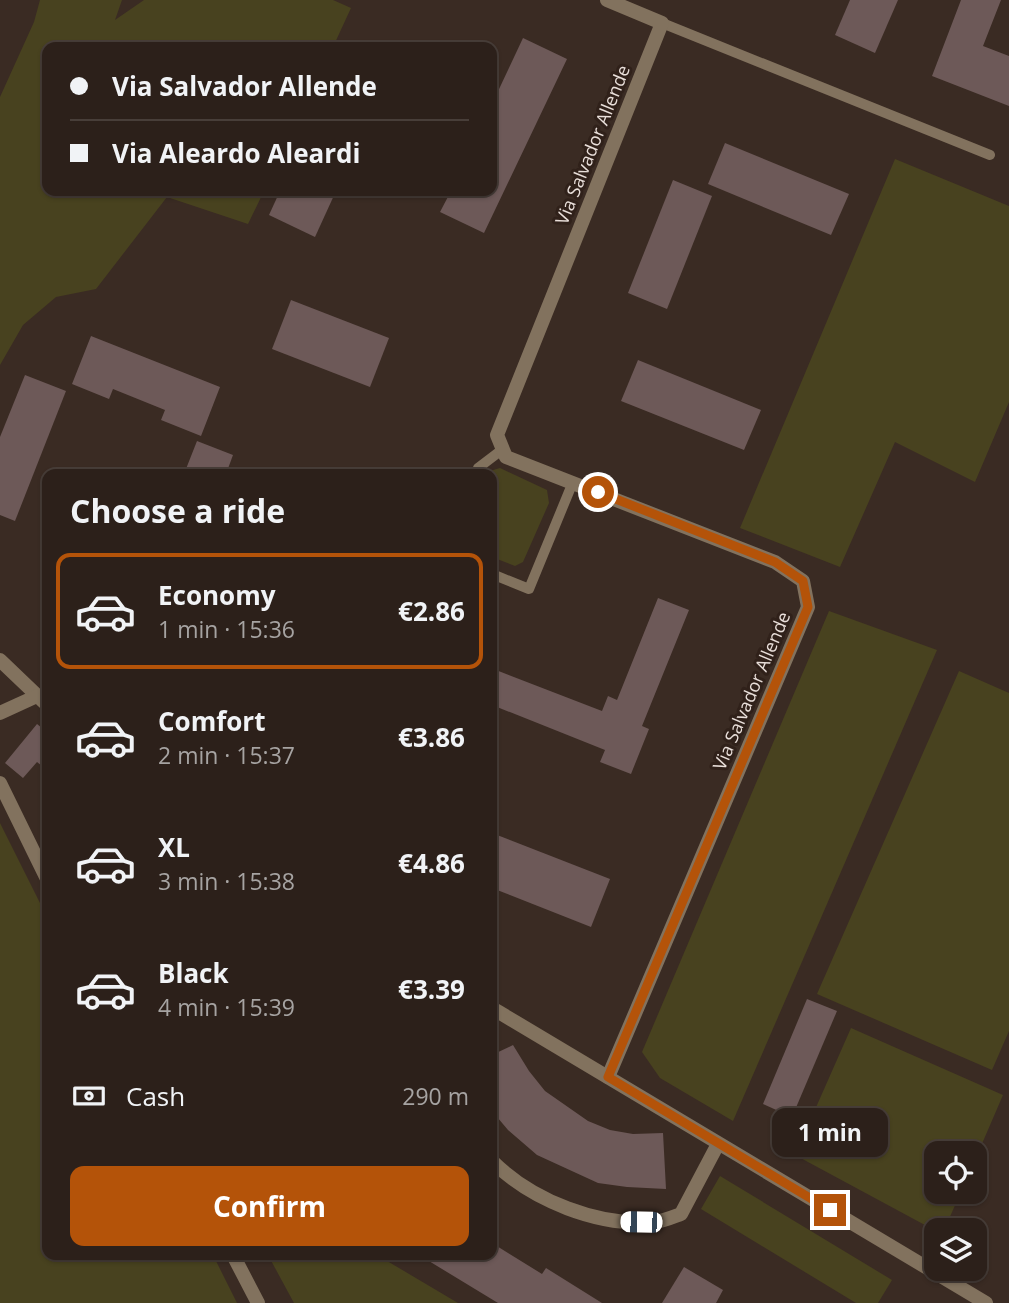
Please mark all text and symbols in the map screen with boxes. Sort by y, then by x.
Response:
street label: Via Salvador Allende [549,61,635,228]
text: Via Salvador Allende [112,68,377,104]
text: Via Aleardo Aleardi [112,135,360,171]
route start [582,476,614,508]
text: Choose a ride [70,489,285,532]
text: Economy [158,577,276,613]
icon: car [74,580,137,643]
text: €2.86 [398,593,465,629]
street label: Via Salvador Allende [707,608,795,774]
text: 1 min · 15:36 [158,613,295,645]
text: Comfort [158,703,265,739]
icon: car [74,706,137,769]
text: €3.86 [398,719,465,755]
text: 2 min · 15:37 [158,739,295,771]
text: XL [158,829,190,865]
icon: car [74,832,137,895]
text: €4.86 [398,845,465,881]
text: 3 min · 15:38 [158,865,295,897]
text: Black [158,955,229,991]
icon: car [74,958,137,1021]
text: €3.39 [398,971,465,1007]
text: 4 min · 15:39 [158,991,295,1023]
icon: cash [70,1077,108,1115]
text: Cash [126,1078,185,1114]
text: 290 m [402,1080,469,1112]
callout: 1 min [772,1108,888,1158]
text: 1 min [798,1116,862,1148]
map controls [924,1141,987,1281]
button: locate [924,1141,987,1204]
button: Confirm [70,1166,469,1246]
route end [814,1194,846,1226]
car [620,1211,663,1233]
button: layers [924,1218,987,1281]

